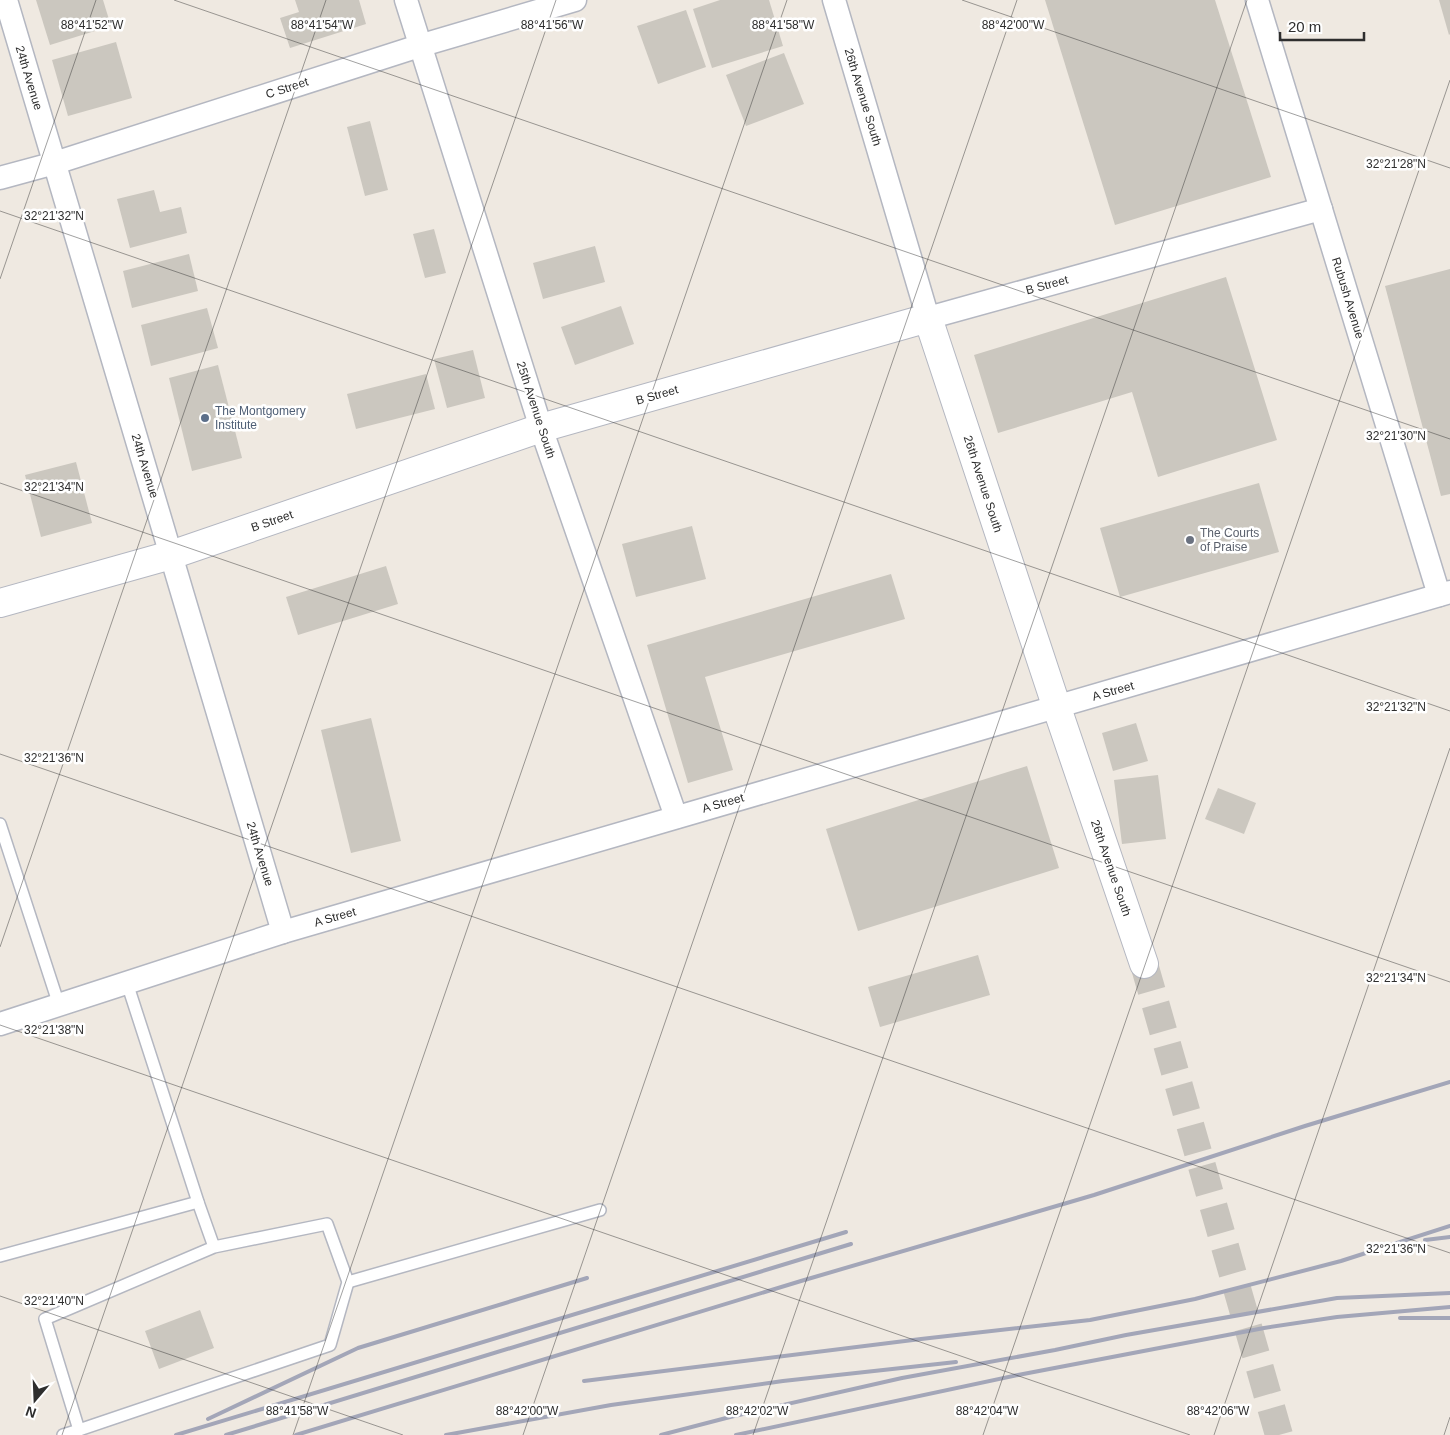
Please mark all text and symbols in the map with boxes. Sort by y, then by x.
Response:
scale bar [1280,10,1364,42]
text: 88°41'52"W [61,18,124,32]
text: 88°41'54"W [291,18,354,32]
text: 88°41'56"W [521,18,584,32]
text: 88°41'58"W [752,18,815,32]
text: 88°42'00"W [982,18,1045,32]
text: 20 m [1288,18,1321,35]
street label: 24th Avenue [13,44,46,112]
street label: 26th Avenue South [842,47,884,147]
street label: C Street [264,74,311,101]
text: 32°21'28"N [1366,157,1426,171]
text: 32°21'32"N [24,209,84,223]
street label: Rubush Avenue [1329,256,1367,341]
street label: B Street [1024,272,1070,297]
street label: 25th Avenue South [514,360,558,460]
street label: B Street [634,382,680,408]
place label: The Montgomery Institute [215,404,306,432]
marker: The Montgomery Institute [199,412,211,424]
text: 32°21'30"N [1366,429,1426,443]
street label: 24th Avenue [129,432,162,500]
street label: 26th Avenue South [961,434,1005,534]
text: 32°21'34"N [24,480,84,494]
street label: B Street [249,507,295,535]
place label: The Courts of Praise [1200,526,1259,554]
marker: The Courts of Praise [1184,534,1196,546]
street label: A Street [1091,678,1136,704]
text: 32°21'32"N [1366,700,1426,714]
text: 32°21'36"N [24,751,84,765]
street label: A Street [701,790,746,816]
street label: 26th Avenue South [1088,818,1134,918]
street label: 24th Avenue [244,820,277,888]
street label: A Street [313,904,358,930]
text: 32°21'34"N [1366,971,1426,985]
text: 32°21'38"N [24,1023,84,1037]
text: 32°21'36"N [1366,1242,1426,1256]
text: 32°21'40"N [24,1294,84,1308]
north arrow [10,1375,60,1425]
text: N [23,1403,38,1422]
text: 88°41'58"W [266,1404,329,1418]
text: 88°42'00"W [496,1404,559,1418]
text: 88°42'02"W [726,1404,789,1418]
text: 88°42'04"W [956,1404,1019,1418]
text: 88°42'06"W [1187,1404,1250,1418]

